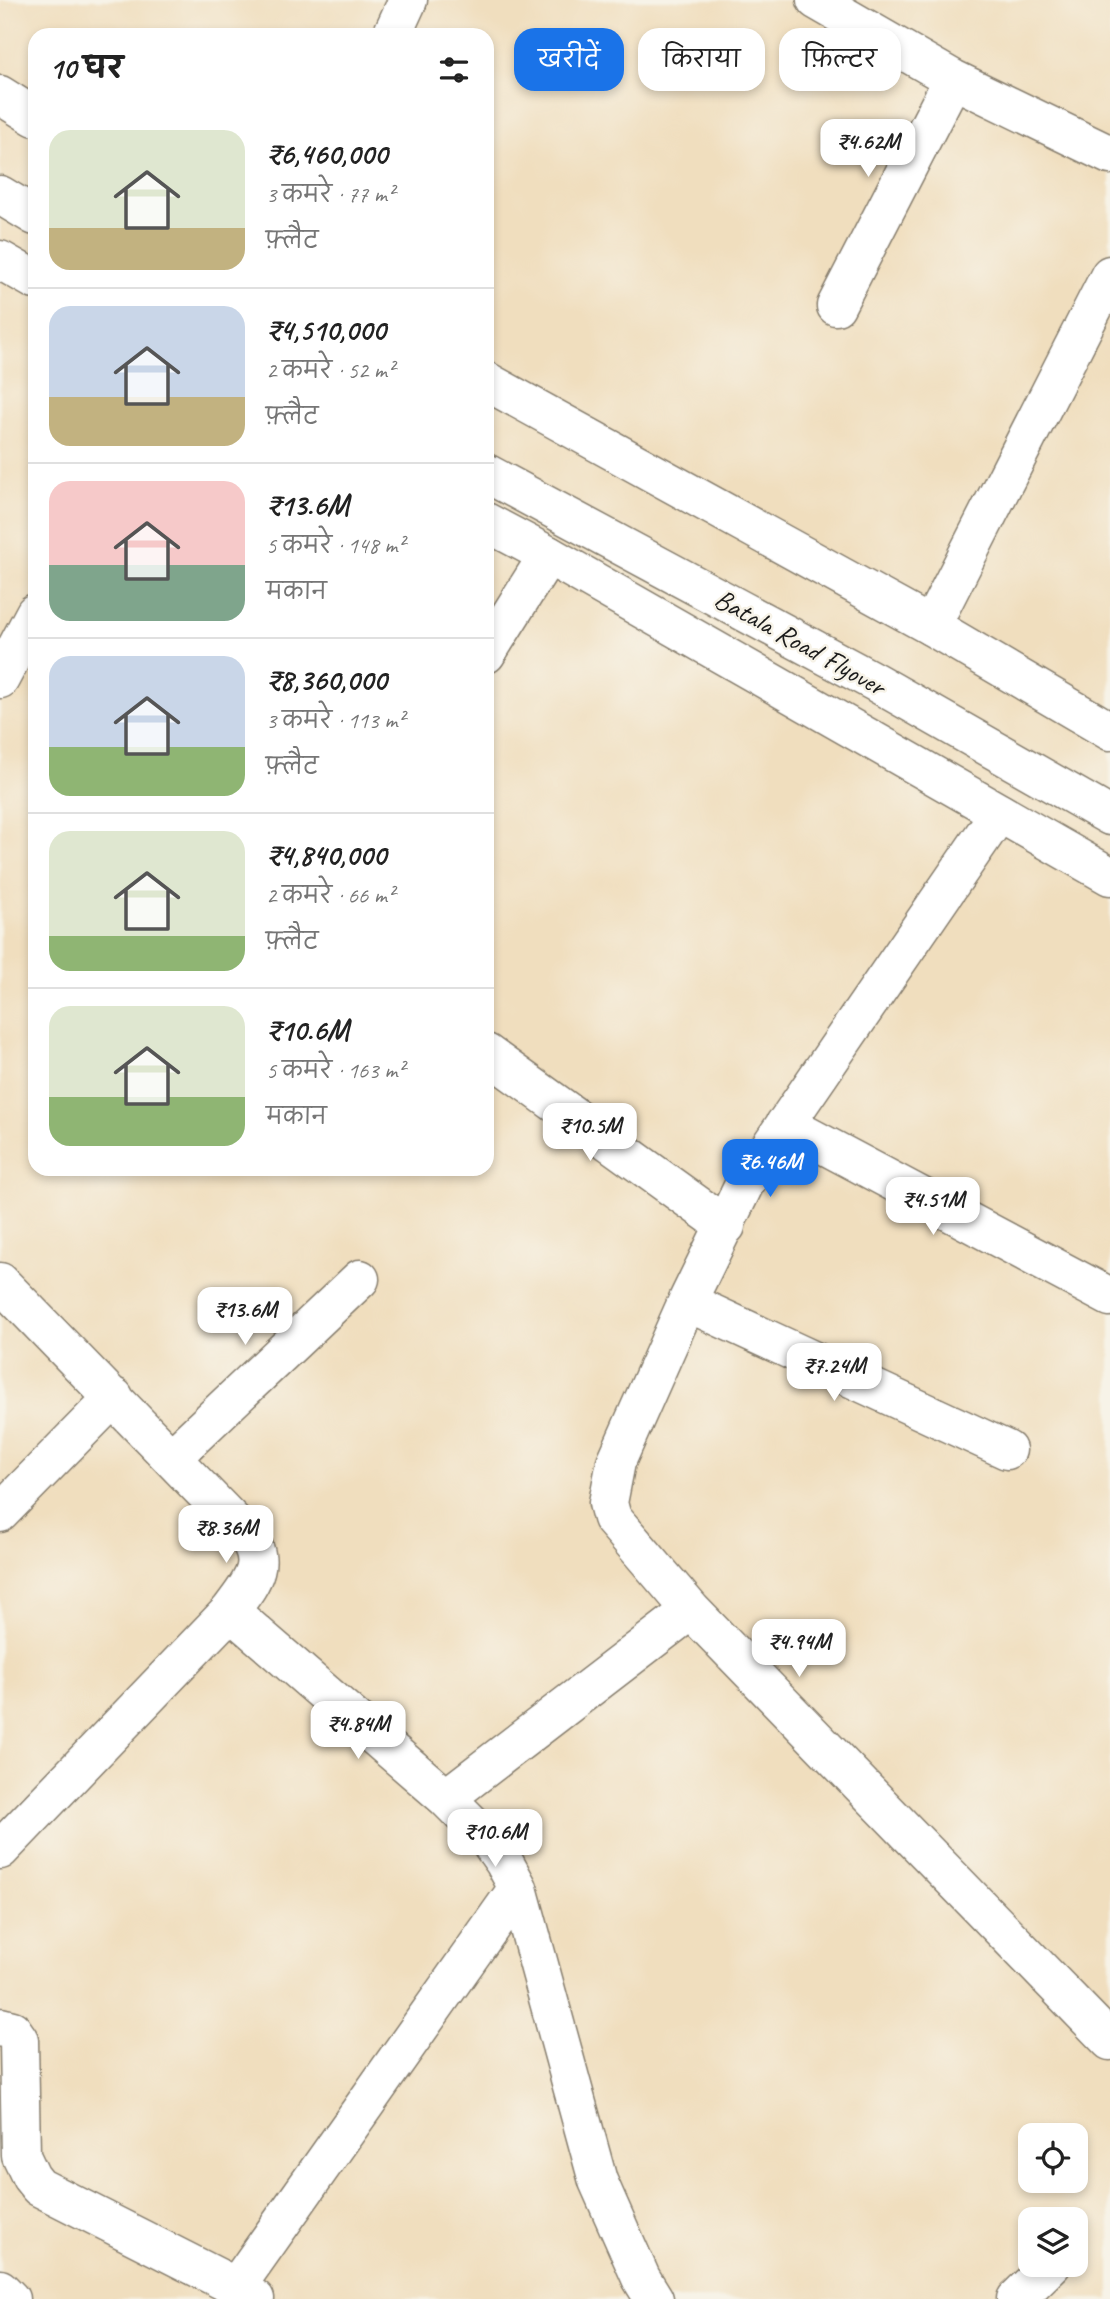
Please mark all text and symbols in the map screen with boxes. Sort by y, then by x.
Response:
chip: खरीदें [514,28,624,91]
chip: किराया [638,28,765,91]
chip: फ़िल्टर [779,28,901,91]
text: 10 घर [49,49,123,87]
icon: filters [435,51,473,89]
pin: ₹4.62M [811,120,925,179]
text: ₹4.62M [836,127,900,156]
text: ₹6,460,000 [266,135,387,173]
icon: home [105,158,189,242]
text: 3 कमरे · 77 m² [266,180,394,209]
text: फ़्लैट [266,226,318,255]
text: ₹4,510,000 [266,311,385,349]
icon: home [105,334,189,418]
text: 2 कमरे · 52 m² [266,356,394,385]
text: फ़्लैट [266,402,318,431]
text: ₹13.6M [266,486,348,524]
icon: home [105,509,189,593]
text: 5 कमरे · 148 m² [266,531,404,560]
text: मकान [266,577,327,606]
street label: Batala Road Flyover [709,581,894,705]
text: ₹8,360,000 [266,661,387,699]
icon: home [105,684,189,768]
text: 3 कमरे · 113 m² [266,706,404,735]
text: फ़्लैट [266,752,318,781]
text: ₹4,840,000 [266,836,386,874]
icon: home [105,859,189,943]
text: 2 कमरे · 66 m² [266,881,394,910]
text: फ़्लैट [266,927,318,956]
text: ₹10.6M [266,1011,348,1049]
icon: home [105,1034,189,1118]
text: 5 कमरे · 163 m² [266,1056,404,1085]
text: मकान [266,1102,327,1131]
pin: ₹10.5M [533,1104,647,1163]
text: ₹10.5M [559,1111,621,1140]
pin: ₹6.46M [713,1140,827,1199]
text: ₹6.46M [738,1147,802,1176]
pin: ₹4.51M [876,1178,990,1237]
text: ₹4.51M [902,1185,964,1214]
pin: ₹13.6M [188,1288,302,1347]
text: ₹13.6M [213,1295,277,1324]
pin: ₹7.24M [777,1344,891,1403]
text: ₹7.24M [803,1351,865,1380]
pin: ₹8.36M [169,1506,283,1565]
text: ₹8.36M [194,1513,258,1542]
pin: ₹4.94M [742,1620,856,1679]
text: ₹4.94M [768,1627,830,1656]
pin: ₹4.84M [301,1702,415,1761]
text: ₹4.84M [327,1709,389,1738]
pin: ₹10.6M [438,1810,552,1869]
text: ₹10.6M [463,1817,527,1846]
map controls [1018,2123,1088,2277]
button: locate [1018,2123,1088,2193]
button: layers [1018,2207,1088,2277]

